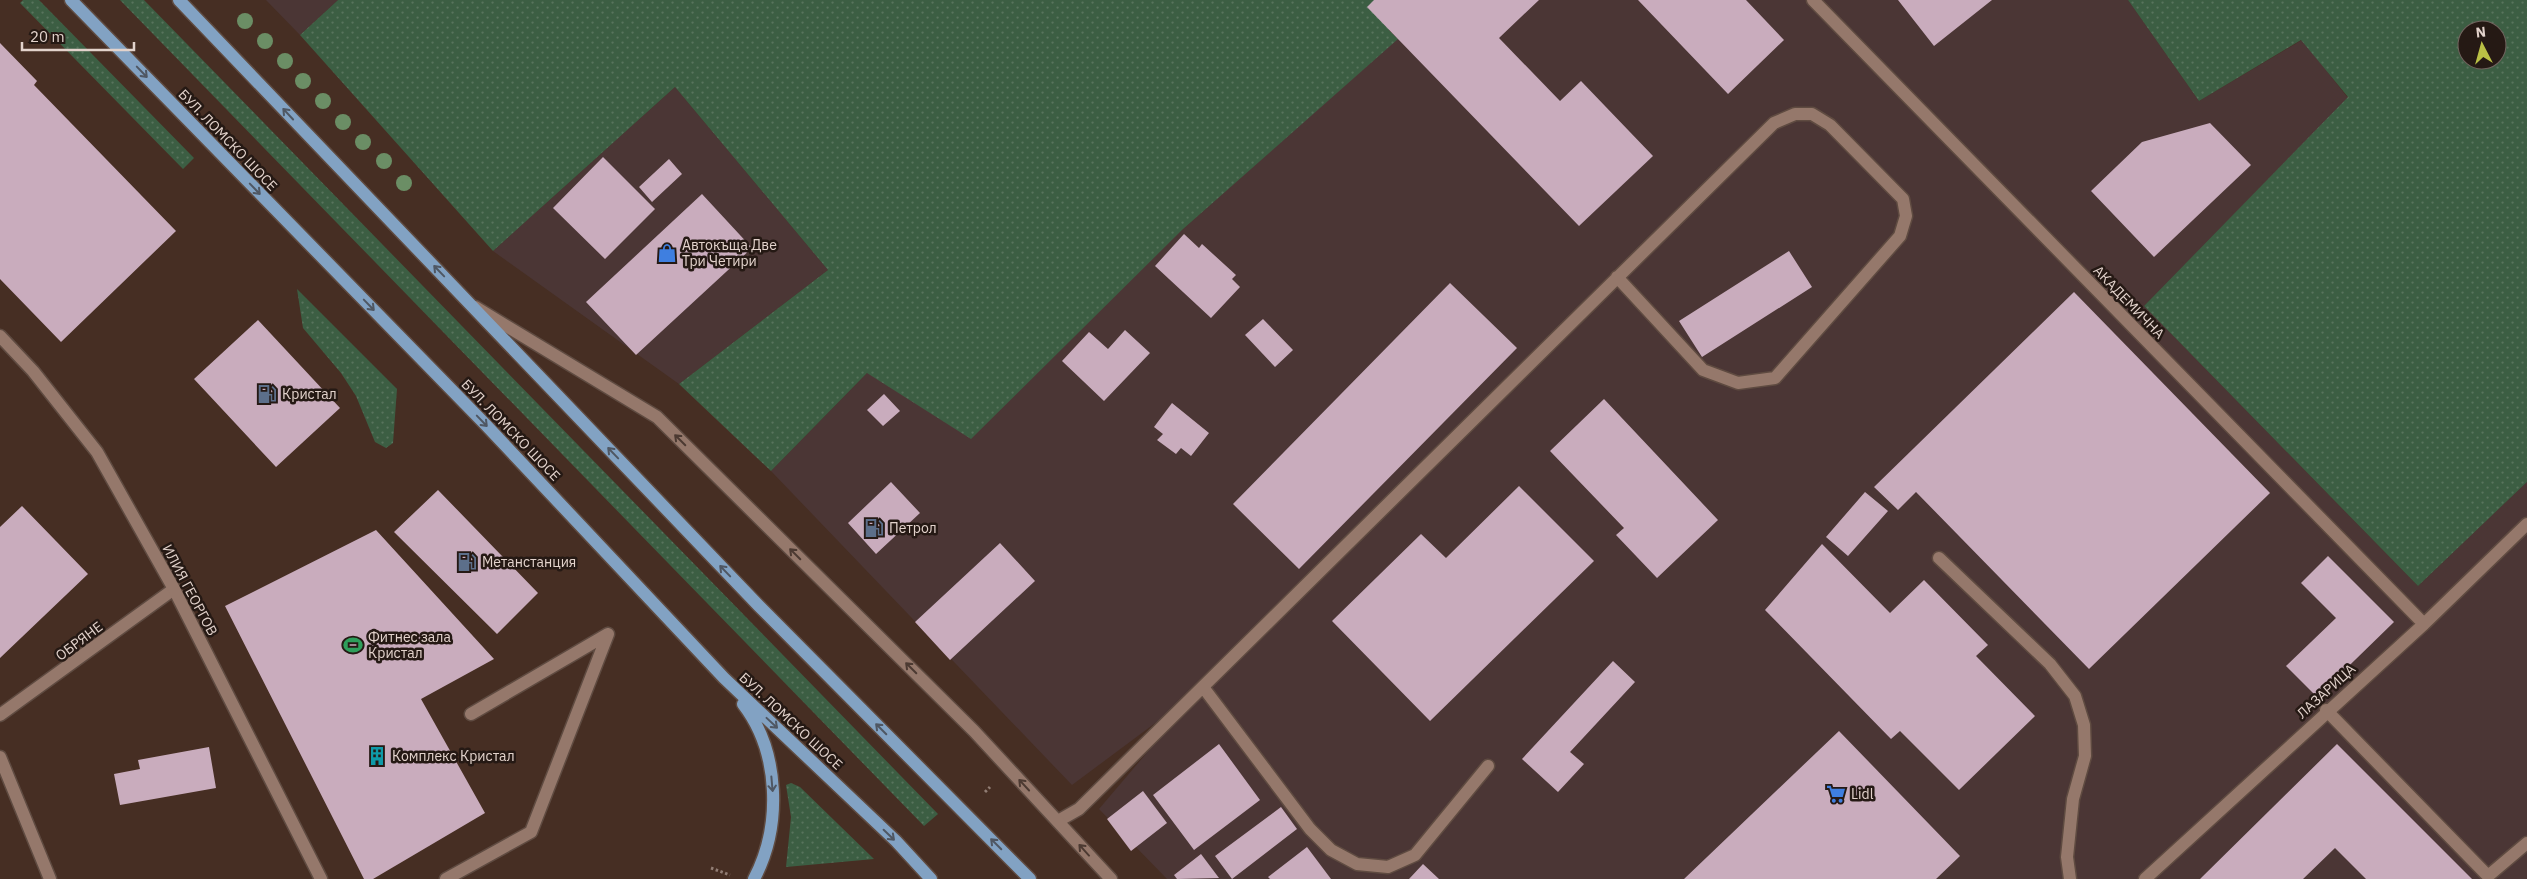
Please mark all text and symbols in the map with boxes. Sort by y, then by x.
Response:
scale bar [22,20,135,52]
north arrow [2457,20,2507,70]
text: N [2475,23,2487,42]
text: 20 m [30,27,65,46]
one-way arrow [135,66,147,78]
street label: БУЛ. ЛОМСКО ШОСЕ [175,85,281,195]
one-way arrow [282,108,294,121]
one-way arrow [249,182,261,195]
place label: Автокъща Две Три Четири [682,236,777,270]
shop icon: Автокъща Две Три Четири [656,242,678,264]
street label: АКАДЕМИЧНА [2090,262,2168,342]
one-way arrow [433,265,445,277]
one-way arrow [363,299,375,311]
street label: БУЛ. ЛОМСКО ШОСЕ [458,375,564,485]
fuel station icon: Кристал [256,383,278,405]
place label: Кристал [282,385,337,403]
one-way arrow [476,415,488,427]
one-way arrow [674,434,686,446]
one-way arrow [608,448,620,460]
fuel station icon: Петрол [863,517,885,539]
place label: Петрол [889,519,937,537]
street label: ИЛИЯ ГЕОРГОВ [158,541,222,639]
one-way arrow [789,548,802,560]
fuel station icon: Метанстанция [456,551,478,573]
place label: Метанстанция [482,553,576,571]
one-way arrow [719,565,732,577]
street label: ОБРЯНЕ [52,617,106,665]
place label: Фитнес зала Кристал [368,628,451,662]
sports icon: Фитнес зала Кристал [342,634,364,656]
street label: ЛАЗАРИЦА [2293,660,2359,722]
one-way arrow [905,662,917,675]
street label: БУЛ. ЛОМСКО ШОСЕ [736,668,846,774]
one-way arrow [765,717,778,729]
one-way arrow [875,723,888,735]
building icon: Комплекс Кристал [366,745,388,767]
place label: Комплекс Кристал [392,747,515,765]
one-way arrow [767,775,777,791]
one-way arrow [1018,778,1030,791]
supermarket icon: Lidl [1825,783,1847,805]
place label: Lidl [1851,785,1874,803]
one-way arrow [883,829,896,841]
one-way arrow [990,838,1002,851]
one-way arrow [1078,843,1090,856]

